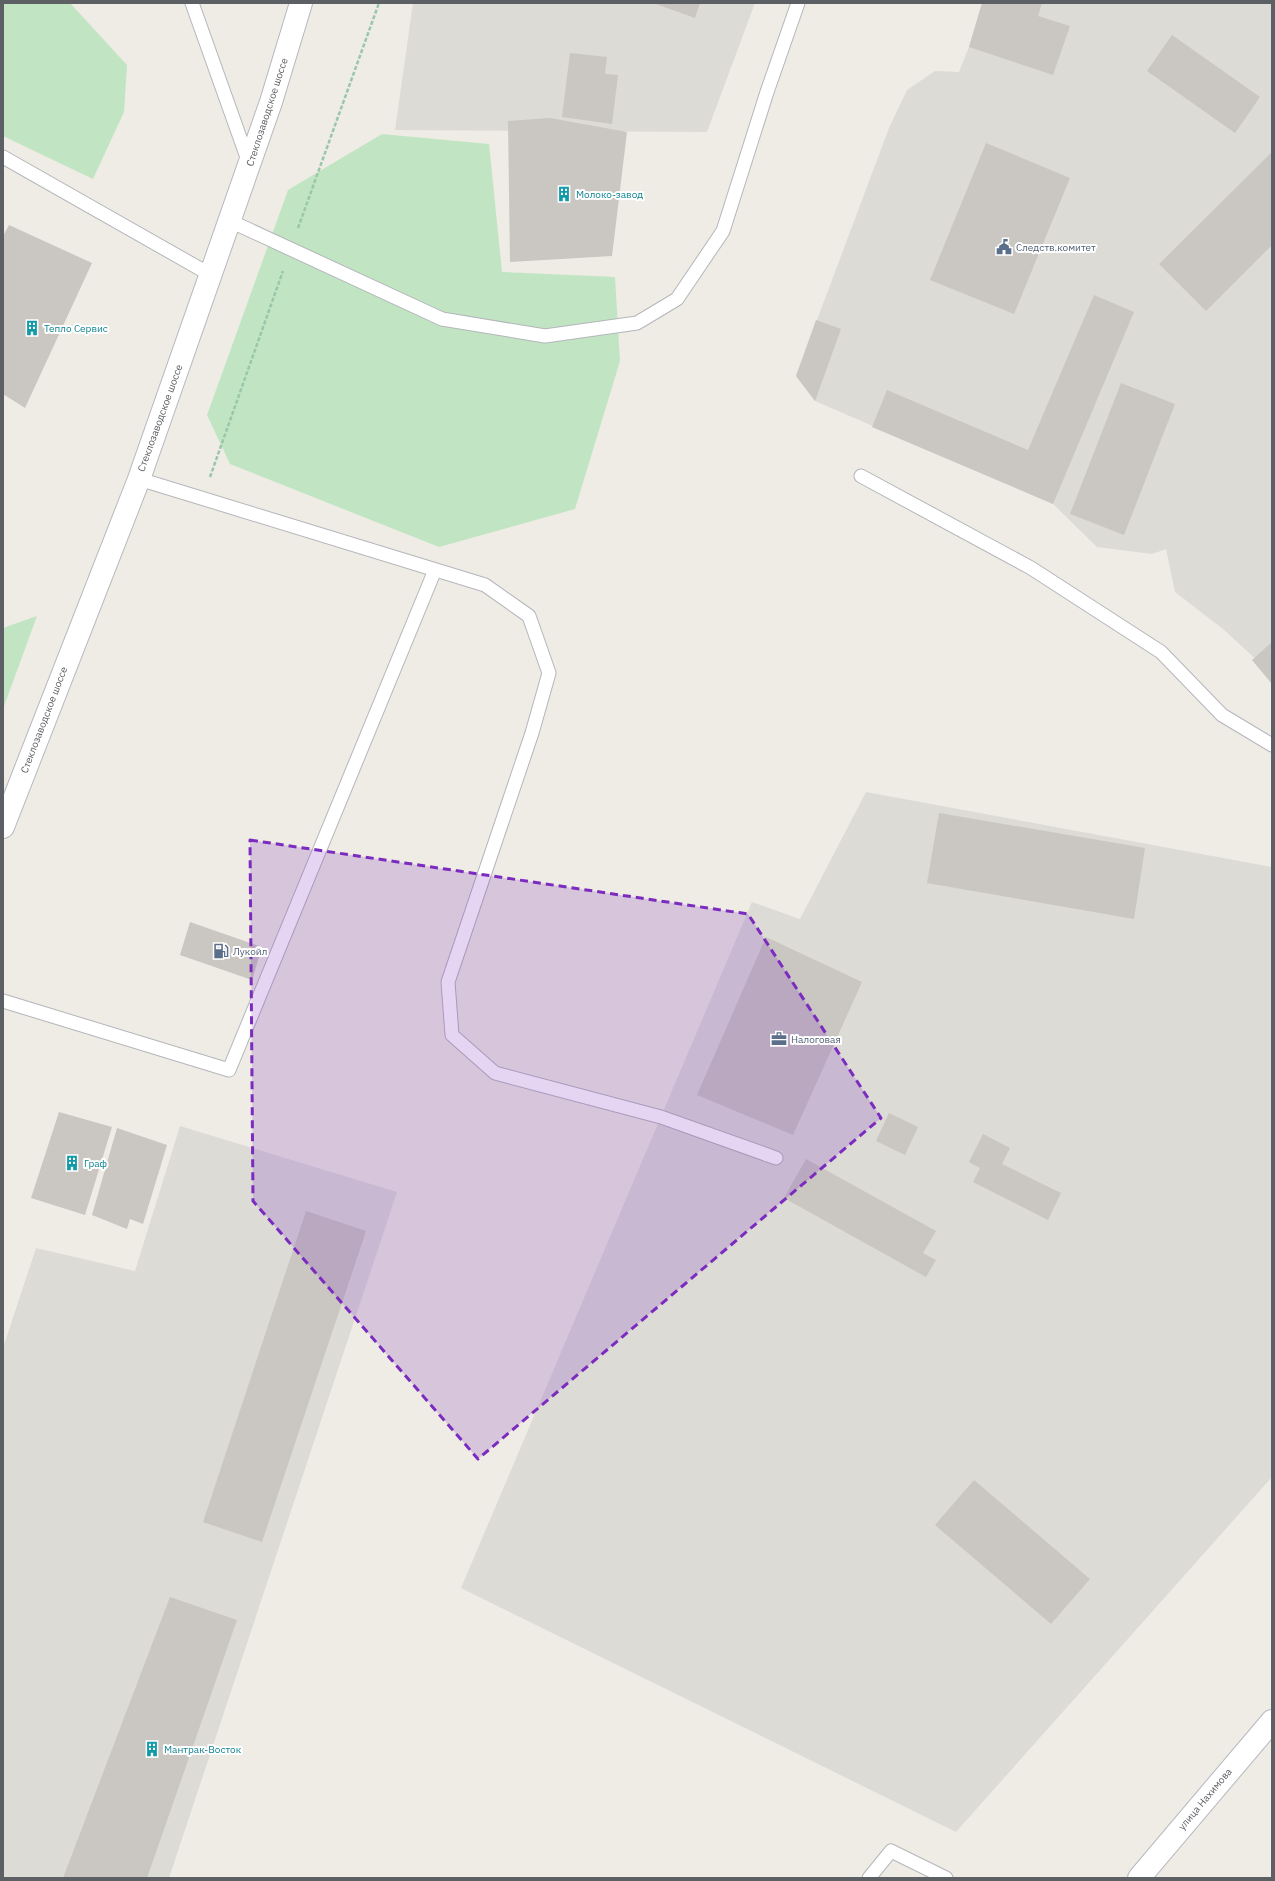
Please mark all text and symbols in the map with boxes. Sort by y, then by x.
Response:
street label: Стеклозаводское шоссе [243,56,291,168]
building icon: Молоко-завод [555,185,573,203]
place label: Молоко-завод [576,188,643,201]
public building icon: Следств.комитет [995,238,1013,256]
place label: Следств.комитет [1016,241,1096,254]
building icon: Тепло Сервис [23,319,41,337]
place label: Тепло Сервис [44,322,108,335]
street label: Стеклозаводское шоссе [135,362,186,473]
street label: Стеклозаводское шоссе [18,664,71,775]
fuel station icon: Лукойл [212,942,230,960]
place label: Лукойл [233,945,267,958]
office icon: Налоговая [770,1030,788,1048]
place label: Налоговая [791,1033,841,1046]
building icon: Граф [63,1154,81,1172]
place label: Граф [84,1157,107,1170]
building icon: Мантрак-Восток [143,1740,161,1758]
place label: Мантрак-Восток [164,1743,242,1756]
street label: улица Нахимова [1175,1765,1235,1833]

